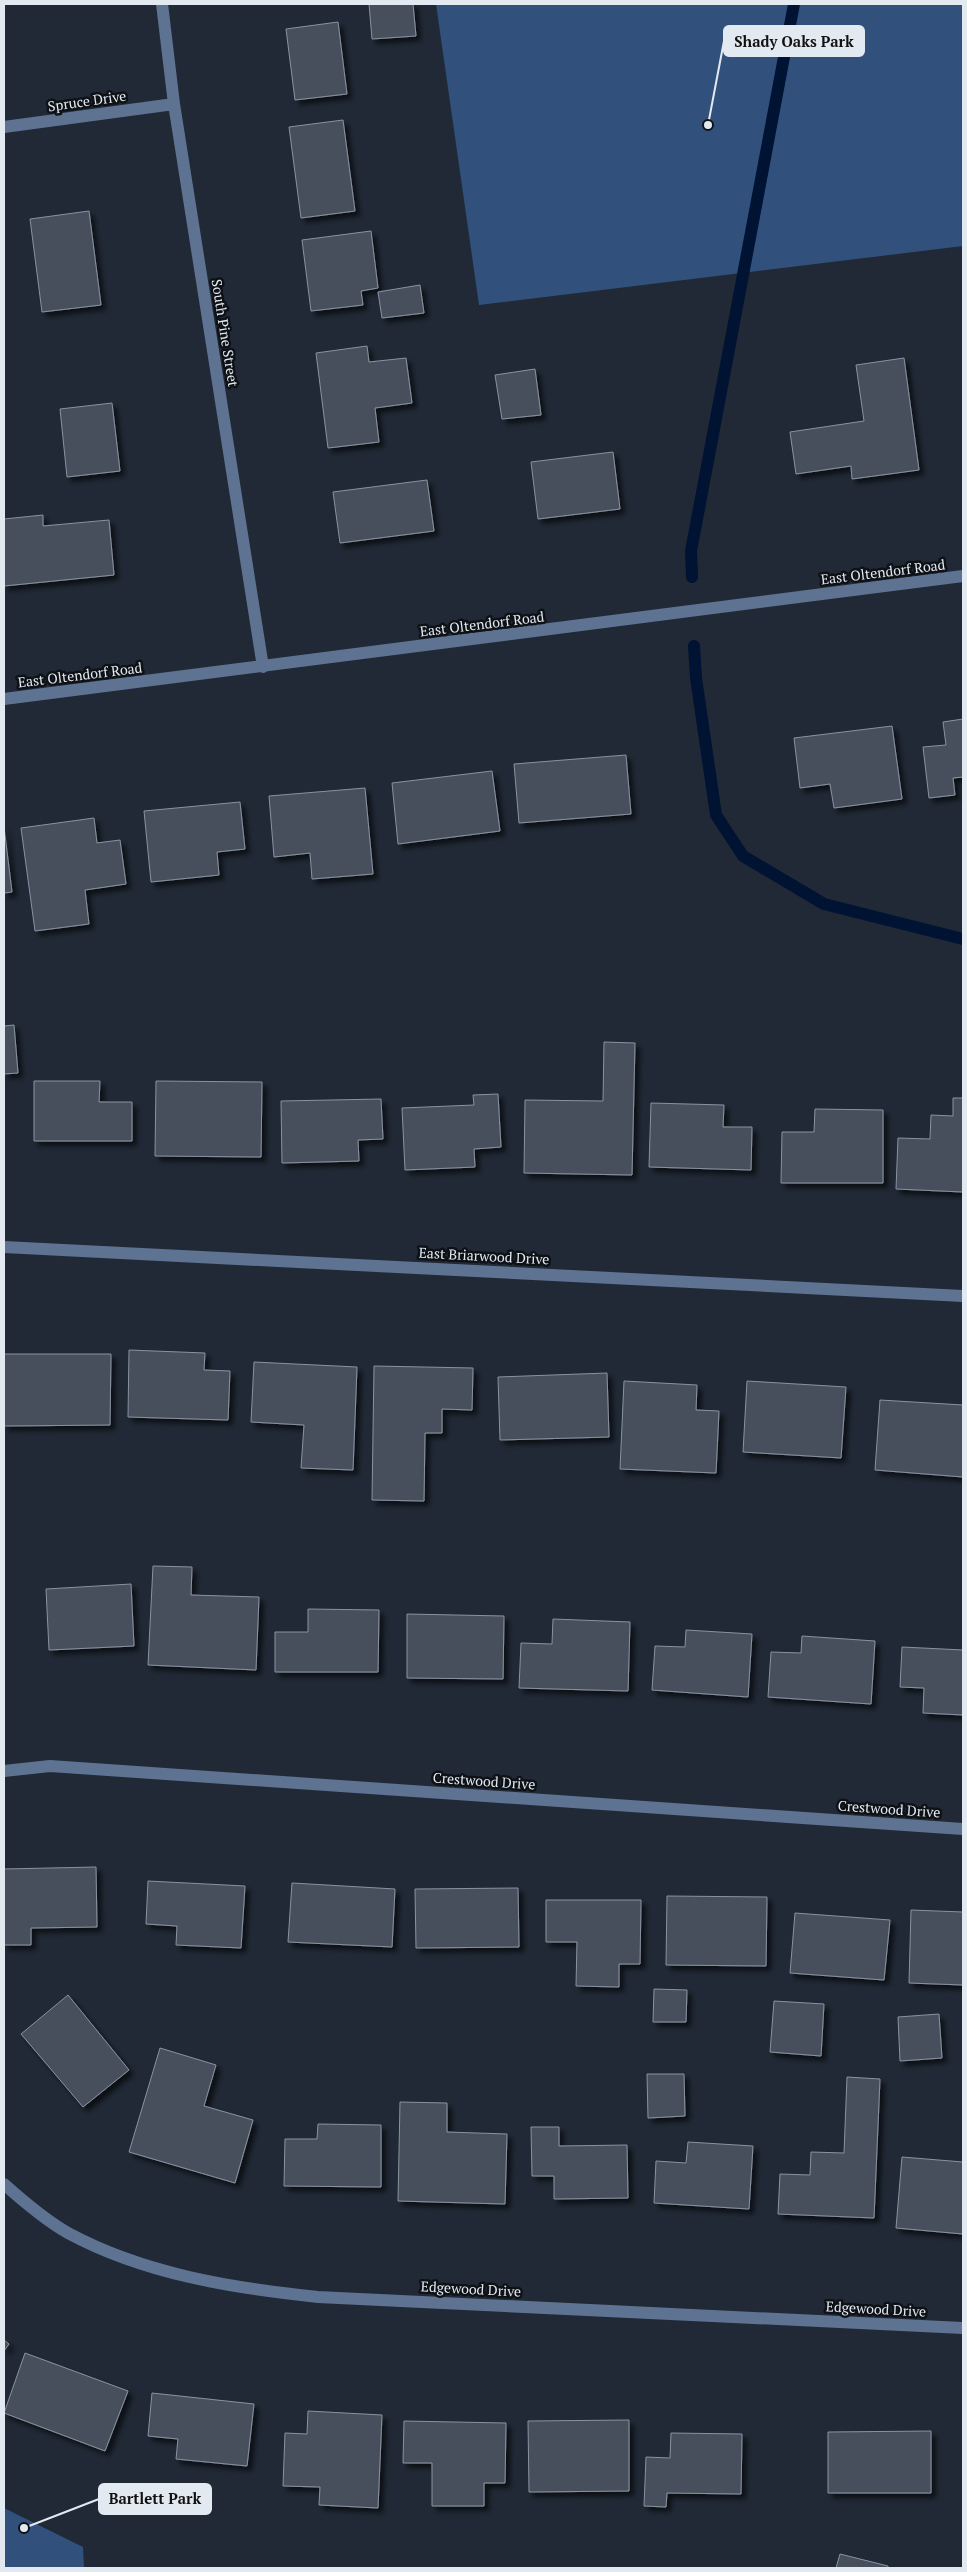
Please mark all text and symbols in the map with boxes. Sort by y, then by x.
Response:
callout: Shady Oaks Park [724,26,864,56]
text: Shady Oaks Park [734,31,854,51]
street label: Spruce Drive [47,86,127,115]
street label: South Pine Street [208,278,244,389]
street label: East Oltendorf Road [820,554,947,589]
street label: East Oltendorf Road [419,606,546,641]
street label: East Oltendorf Road [17,657,144,692]
street label: East Briarwood Drive [418,1243,550,1268]
street label: Crestwood Drive [432,1767,536,1794]
street label: Crestwood Drive [837,1795,941,1822]
street label: Edgewood Drive [420,2276,522,2301]
street label: Edgewood Drive [825,2296,927,2321]
callout: Bartlett Park [99,2484,211,2514]
text: Bartlett Park [109,2488,202,2508]

